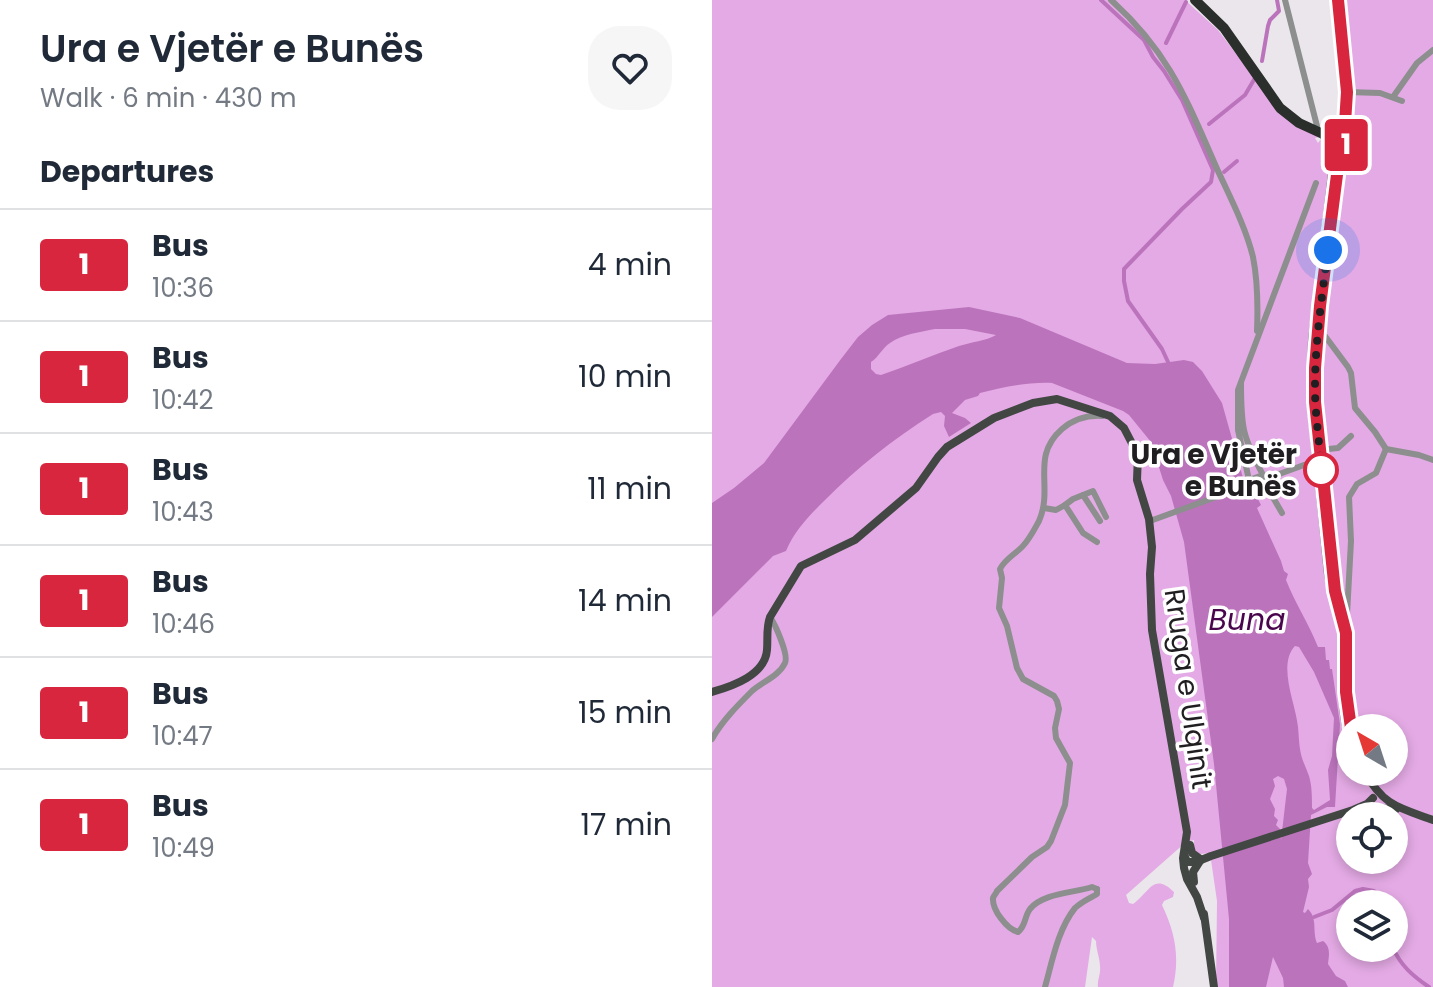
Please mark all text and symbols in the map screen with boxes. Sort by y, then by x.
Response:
text: Ura e Vjetër e Bunës [40,22,424,75]
button: heart [588,26,672,110]
text: Walk · 6 min · 430 m [40,80,297,116]
line badge: 1 [1320,119,1372,171]
text: 1 [1341,125,1351,164]
text: Departures [40,150,214,193]
text: Bus [152,224,209,267]
your location [1308,230,1348,270]
text: 4 min [588,243,672,286]
text: 1 [79,245,89,284]
text: 10:36 [152,270,214,306]
text: Bus [152,336,209,379]
text: 10 min [578,355,672,398]
text: 1 [79,357,89,396]
text: 10:42 [152,382,214,418]
place label: Ura e Vjetër e Bunës [1131,435,1297,506]
text: Bus [152,448,209,491]
marker: Ura e Vjetër e Bunës [1304,453,1338,487]
text: 11 min [587,467,672,510]
text: 1 [79,469,89,508]
text: 10:43 [152,494,214,530]
text: Bus [152,560,209,603]
text: 14 min [578,579,672,622]
text: 1 [79,581,89,620]
street label: Rruga e Ulqinit [1155,586,1221,792]
water label: Buna [1208,598,1286,641]
text: 10:46 [152,606,215,642]
text: Bus [152,672,209,715]
text: 15 min [578,691,672,734]
text: 1 [79,693,89,732]
north arrow [1336,714,1408,786]
map controls [1336,714,1408,962]
text: 10:47 [152,718,213,754]
text: Bus [152,784,209,827]
button: locate [1336,802,1408,874]
text: 17 min [581,803,672,846]
text: 1 [79,805,89,844]
text: 10:49 [152,830,215,866]
button: layers [1336,890,1408,962]

